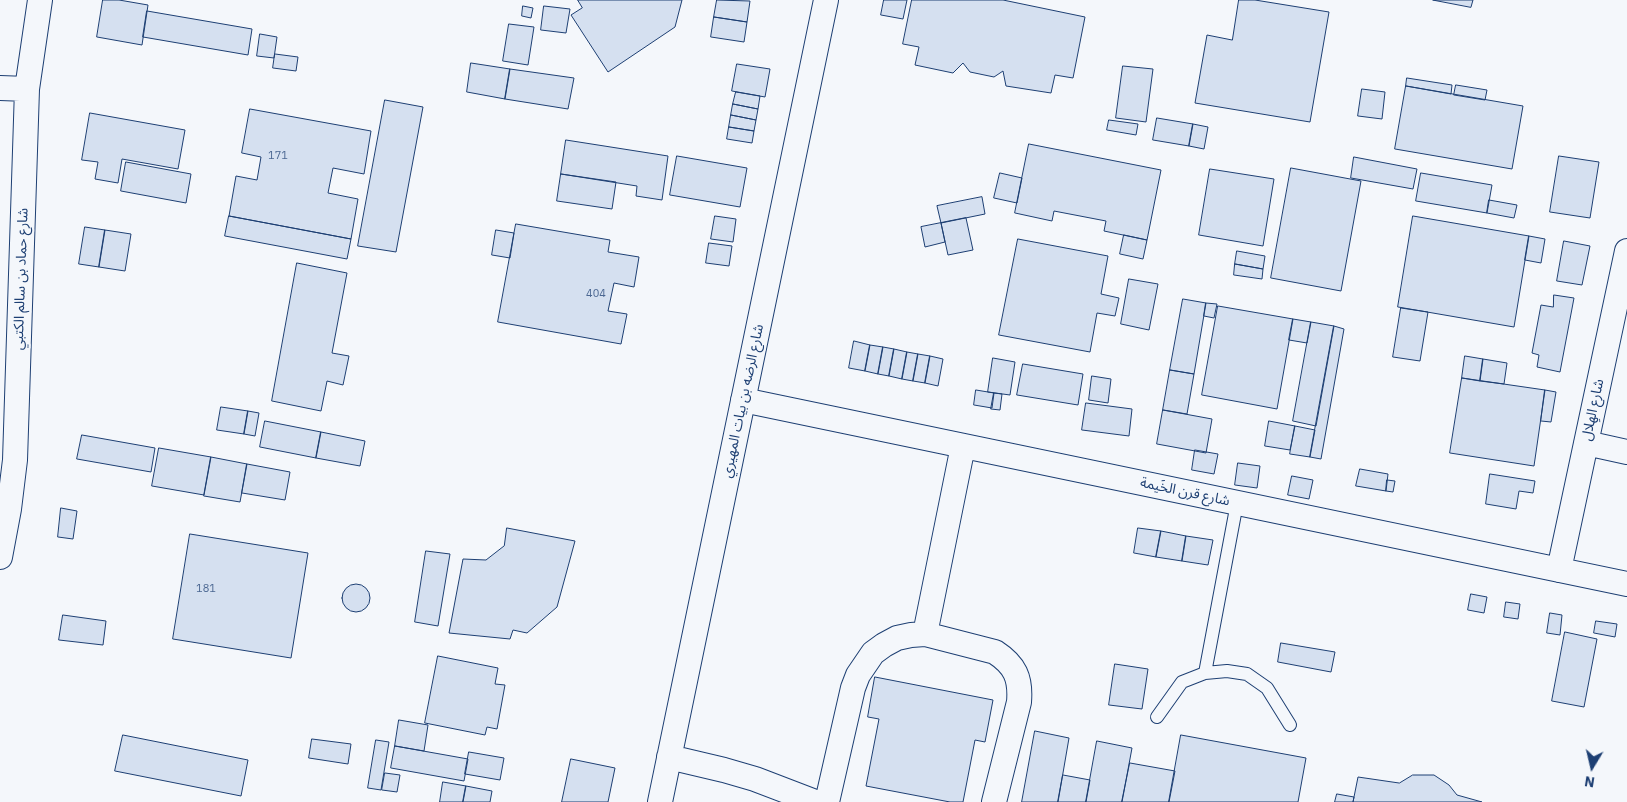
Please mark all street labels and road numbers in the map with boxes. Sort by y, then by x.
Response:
street label: شارع حماد بن سالم الكتبي [10,207,32,351]
street label: شارع الرضه بن بيات المهيري [719,323,767,479]
street label: شارع الهِلال [1578,378,1608,442]
street label: شارع قرن الخَيمة [1139,474,1231,510]

